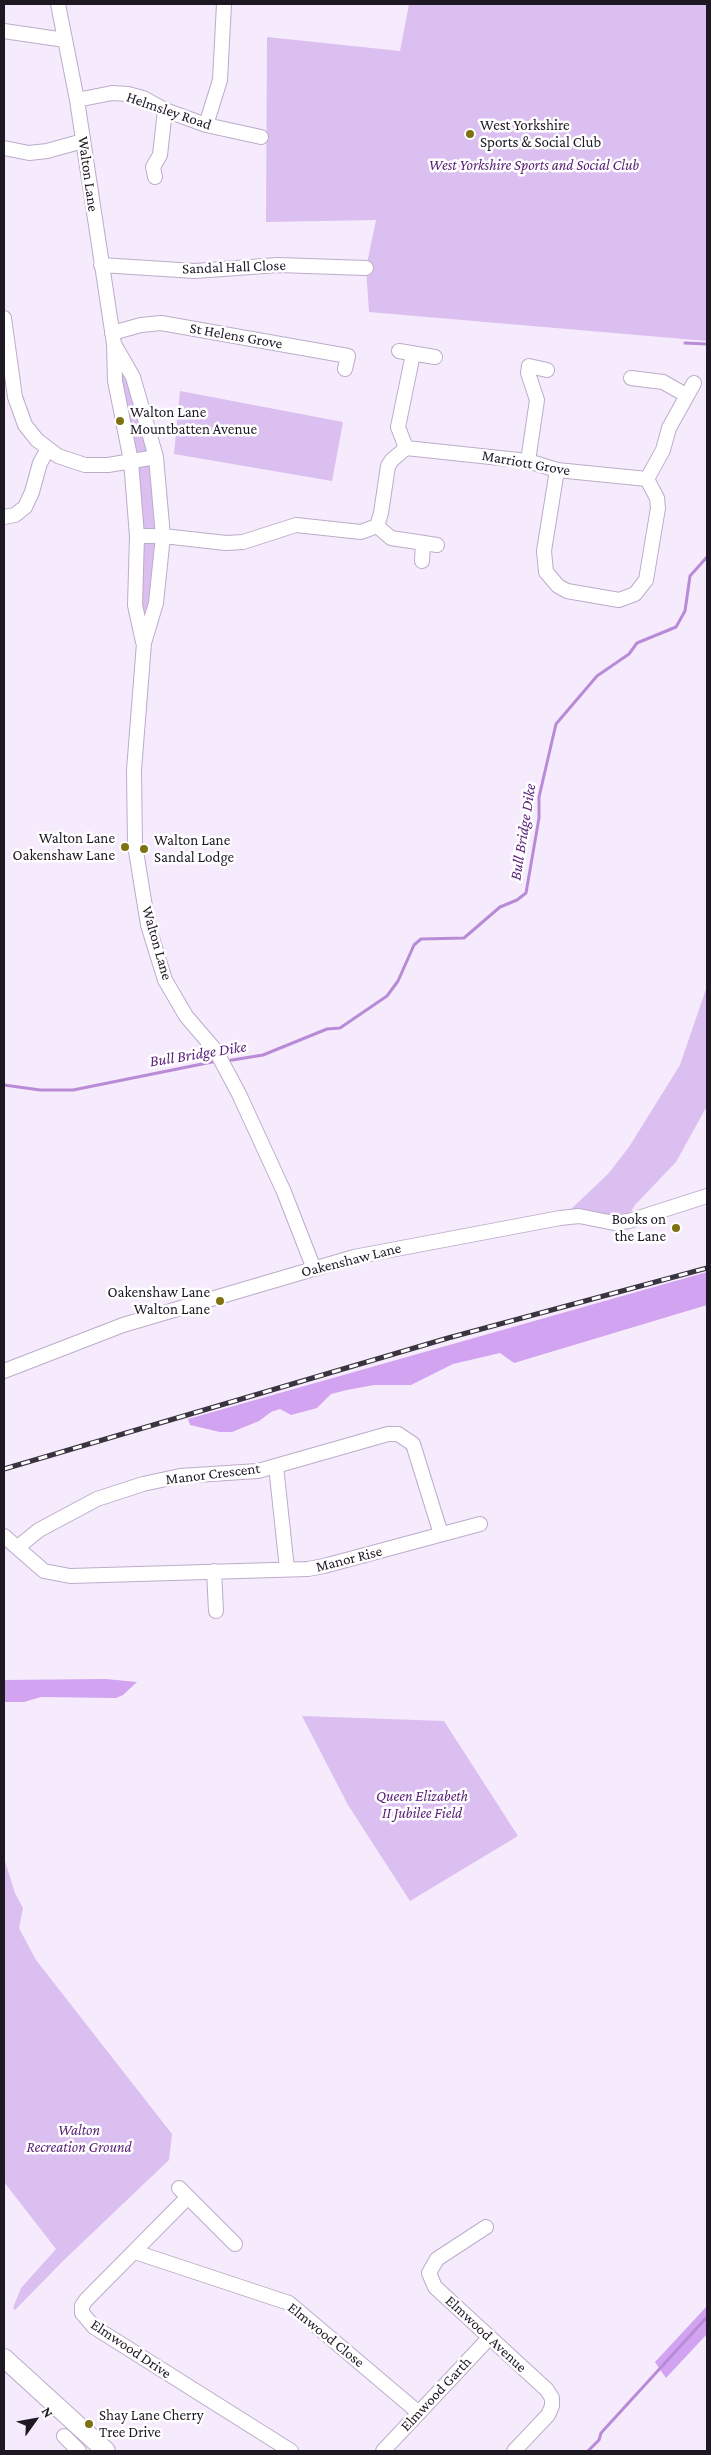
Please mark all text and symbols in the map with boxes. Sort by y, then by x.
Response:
street label: Helmsley Road [124,88,214,134]
place label: West Yorkshire Sports & Social Club [480,116,601,151]
marker: West Yorkshire Sports & Social Club [464,128,476,140]
street label: Walton Lane [74,135,102,213]
park label: West Yorkshire Sports and Social Club [429,156,639,174]
street label: Sandal Hall Close [182,256,286,278]
street label: St Helens Grove [188,319,284,353]
place label: Walton Lane Mountbatten Avenue [130,403,257,438]
marker: Walton Lane Mountbatten Avenue [114,415,126,427]
street label: Marriott Grove [480,446,572,480]
water label: Bull Bridge Dike [506,782,540,882]
place label: Walton Lane Oakenshaw Lane [13,829,115,864]
place label: Walton Lane Sandal Lodge [154,831,234,866]
marker: Walton Lane Oakenshaw Lane [119,841,131,853]
marker: Walton Lane Sandal Lodge [138,843,150,855]
street label: Walton Lane [138,904,176,982]
water label: Bull Bridge Dike [148,1037,248,1071]
place label: Books on the Lane [612,1210,666,1245]
marker: Books on the Lane [670,1222,682,1234]
street label: Oakenshaw Lane [299,1239,403,1281]
place label: Oakenshaw Lane Walton Lane [108,1283,210,1318]
marker: Oakenshaw Lane Walton Lane [214,1295,226,1307]
street label: Manor Crescent [165,1459,261,1489]
street label: Manor Rise [314,1542,384,1576]
park label: Queen Elizabeth II Jubilee Field [376,1787,468,1822]
park label: Walton Recreation Ground [26,2121,132,2156]
street label: Elmwood Avenue [442,2292,530,2376]
street label: Elmwood Close [284,2299,368,2371]
street label: Elmwood Drive [87,2315,175,2383]
street label: Elmwood Garth [397,2353,475,2435]
north arrow [10,2395,60,2445]
text: N [38,2404,57,2420]
place label: Shay Lane Cherry Tree Drive [99,2406,204,2441]
marker: Shay Lane Cherry Tree Drive [83,2418,95,2430]

